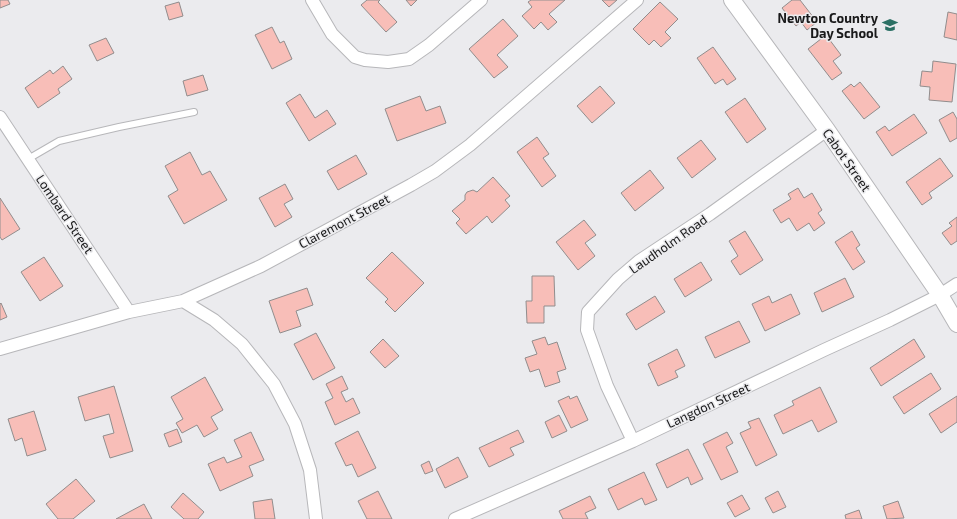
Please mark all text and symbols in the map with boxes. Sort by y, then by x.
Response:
place label: Newton Country Day School [778,10,879,41]
school or university icon: Newton Country Day School [881,16,899,34]
street label: Cabot Street [819,125,875,195]
street label: Lombard Street [33,172,97,256]
street label: Claremont Street [296,190,392,252]
street label: Laudholm Road [626,211,710,277]
street label: Langdon Street [664,379,752,431]

